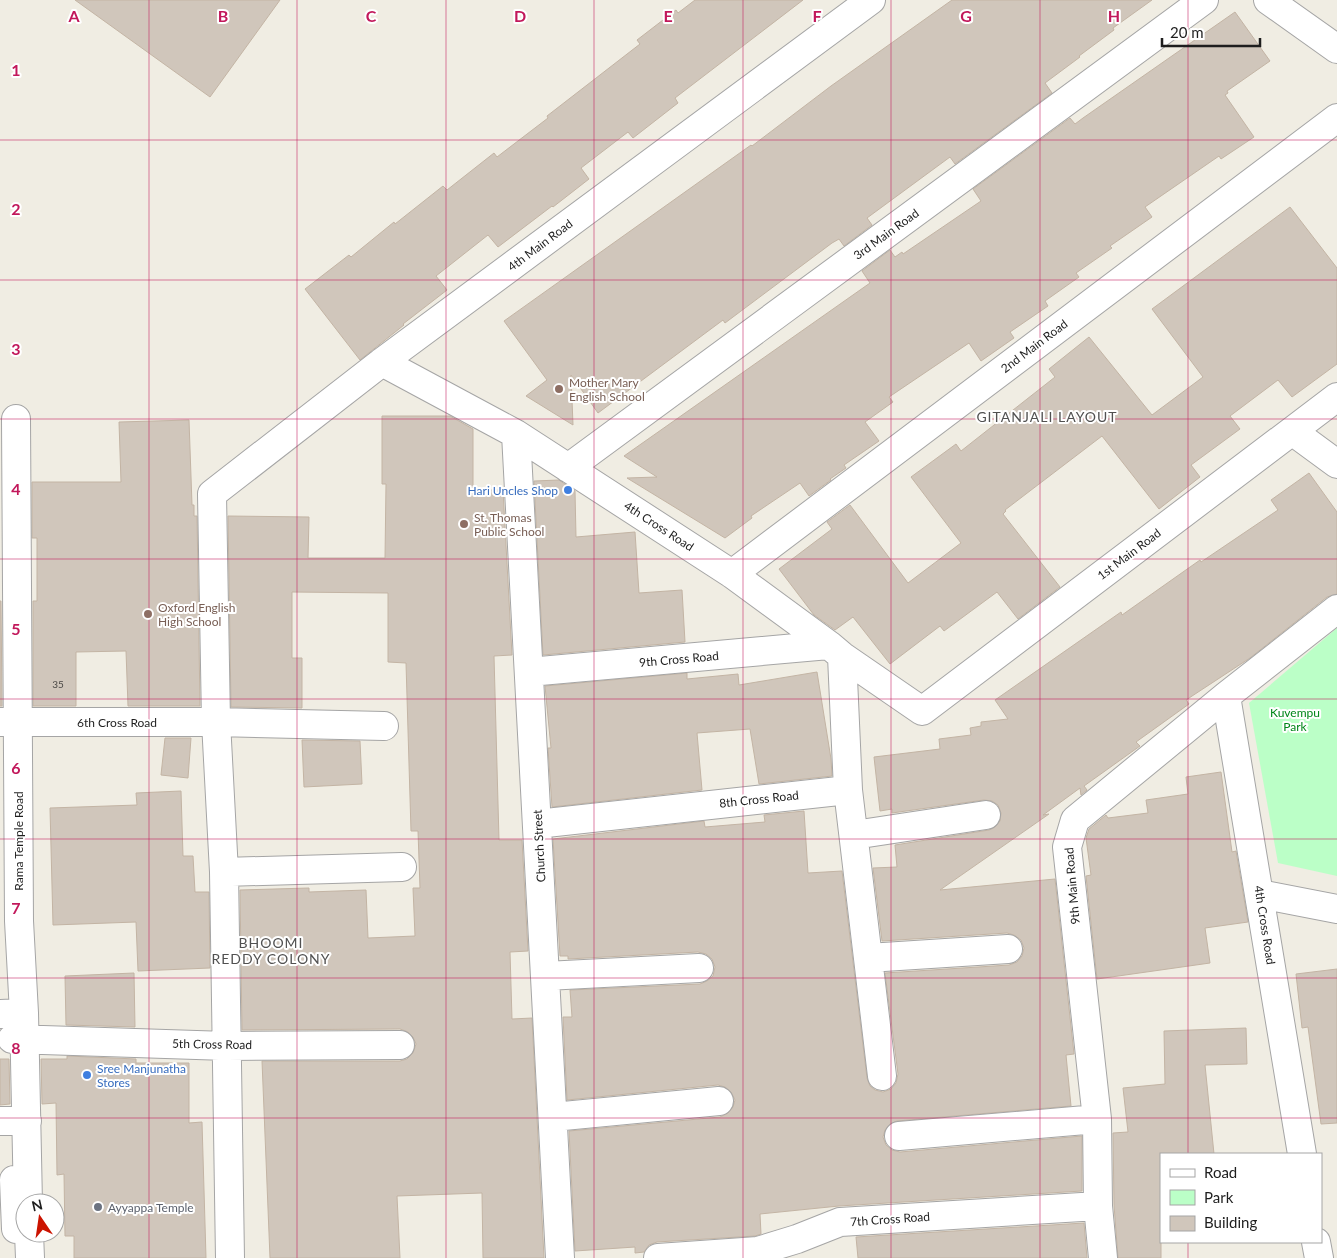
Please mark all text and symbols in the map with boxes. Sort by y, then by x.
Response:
text: A [67,6,80,25]
text: B [218,6,228,25]
text: C [366,6,377,25]
text: D [514,6,526,25]
text: E [663,6,673,25]
text: F [812,6,822,25]
text: G [960,6,972,25]
text: H [1108,6,1120,25]
scale bar [1162,15,1260,47]
text: 20 m [1170,23,1204,41]
text: 1 [11,60,21,79]
text: 2 [11,199,21,218]
street label: 3rd Main Road [850,205,922,263]
street label: 4th Main Road [505,216,575,274]
street label: 2nd Main Road [998,316,1070,376]
text: 3 [11,339,21,358]
place label: Mother Mary English School [569,375,645,404]
marker: Mother Mary English School [553,383,565,395]
district label: GITANJALI LAYOUT [976,408,1118,425]
text: 4 [11,479,21,498]
place label: Hari Uncles Shop [468,483,558,498]
marker: Hari Uncles Shop [562,484,574,496]
street label: 4th Cross Road [621,498,697,554]
place label: St. Thomas Public School [474,510,544,539]
marker: St. Thomas Public School [458,518,470,530]
street label: 1st Main Road [1094,525,1164,583]
place label: Oxford English High School [158,600,235,629]
marker: Oxford English High School [142,608,154,620]
text: 5 [11,619,21,638]
street label: 9th Cross Road [638,648,720,670]
house number: 35 [52,678,64,690]
park label: Kuvempu Park [1270,705,1320,734]
street label: 6th Cross Road [77,715,157,730]
text: 6 [11,758,21,777]
street label: 8th Cross Road [718,787,800,811]
street label: Rama Temple Road [11,791,26,891]
street label: Church Street [530,809,548,883]
street label: 9th Main Road [1061,847,1083,925]
street label: 4th Cross Road [1251,884,1279,966]
text: 7 [11,898,21,917]
district label: BHOOMI REDDY COLONY [211,934,331,967]
street label: 5th Cross Road [172,1036,252,1052]
text: 8 [11,1038,21,1057]
place label: Sree Manjunatha Stores [97,1061,186,1090]
marker: Sree Manjunatha Stores [81,1069,93,1081]
legend [1160,1153,1322,1243]
text: Road [1204,1163,1237,1181]
text: Park [1204,1188,1234,1206]
north arrow [15,1193,65,1243]
text: N [30,1195,44,1214]
place label: Ayyappa Temple [108,1200,194,1215]
marker: Ayyappa Temple [92,1201,104,1213]
street label: 7th Cross Road [850,1209,930,1229]
text: Building [1204,1213,1257,1231]

